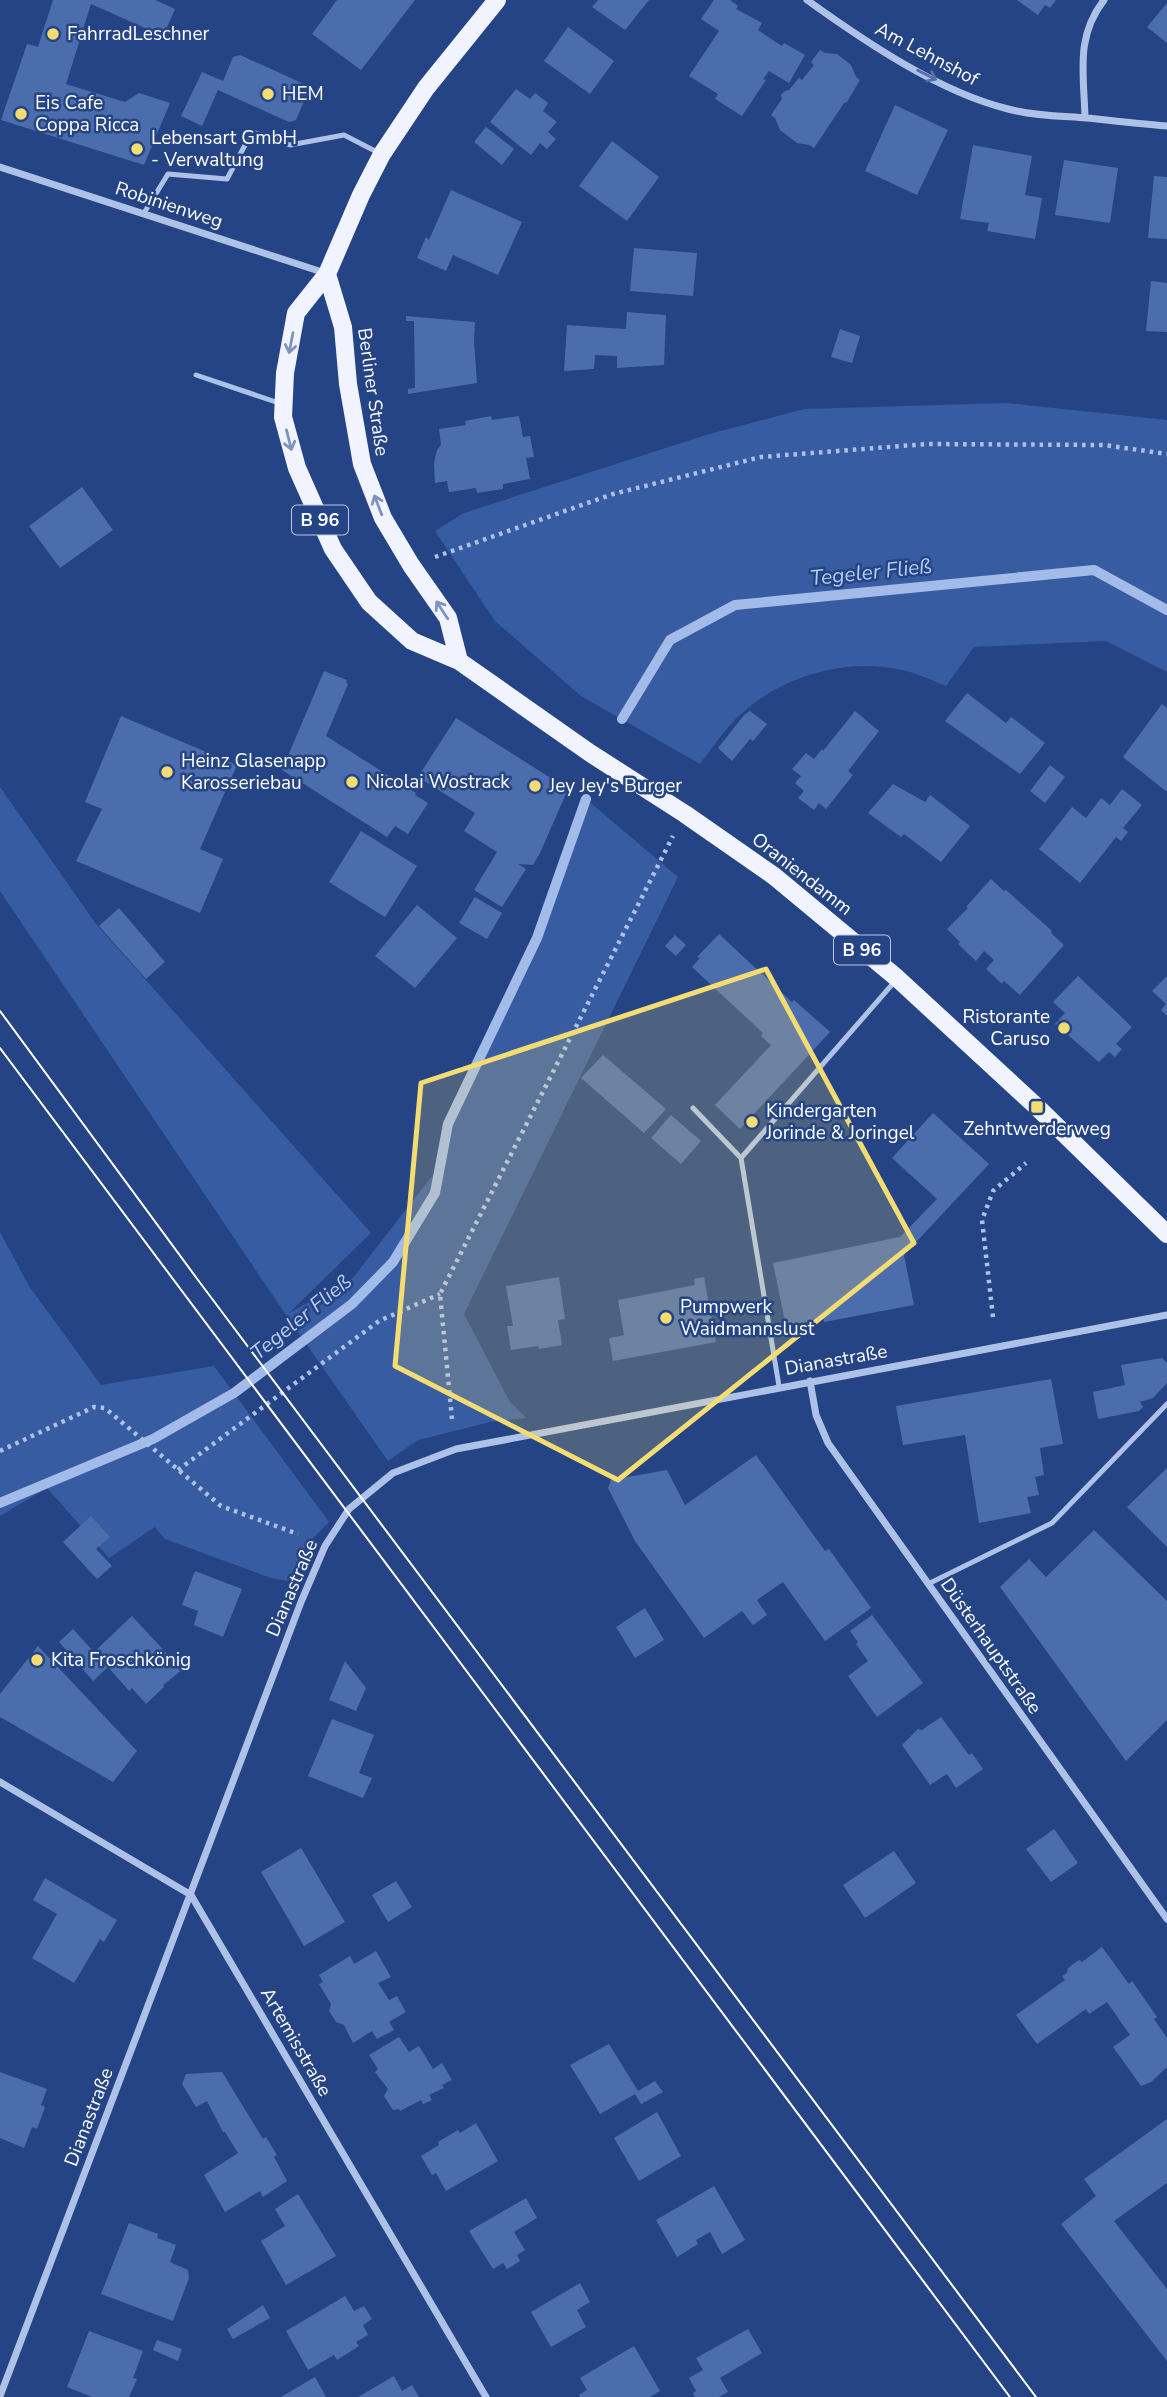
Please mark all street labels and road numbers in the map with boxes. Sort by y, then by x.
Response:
street label: Am Lehnshof [871,16,984,92]
street label: Robinienweg [112,175,226,235]
street label: Berliner Straße [351,326,395,458]
road number: B 96 [292,506,348,534]
street label: Oraniendamm [746,826,858,922]
road number: B 96 [834,936,890,965]
street label: Dianastraße [783,1338,889,1382]
street label: Dianastraße [260,1535,324,1641]
street label: Düsterhauptstraße [934,1573,1048,1719]
street label: Artemisstraße [254,1983,338,2101]
street label: Dianastraße [58,2064,120,2170]

